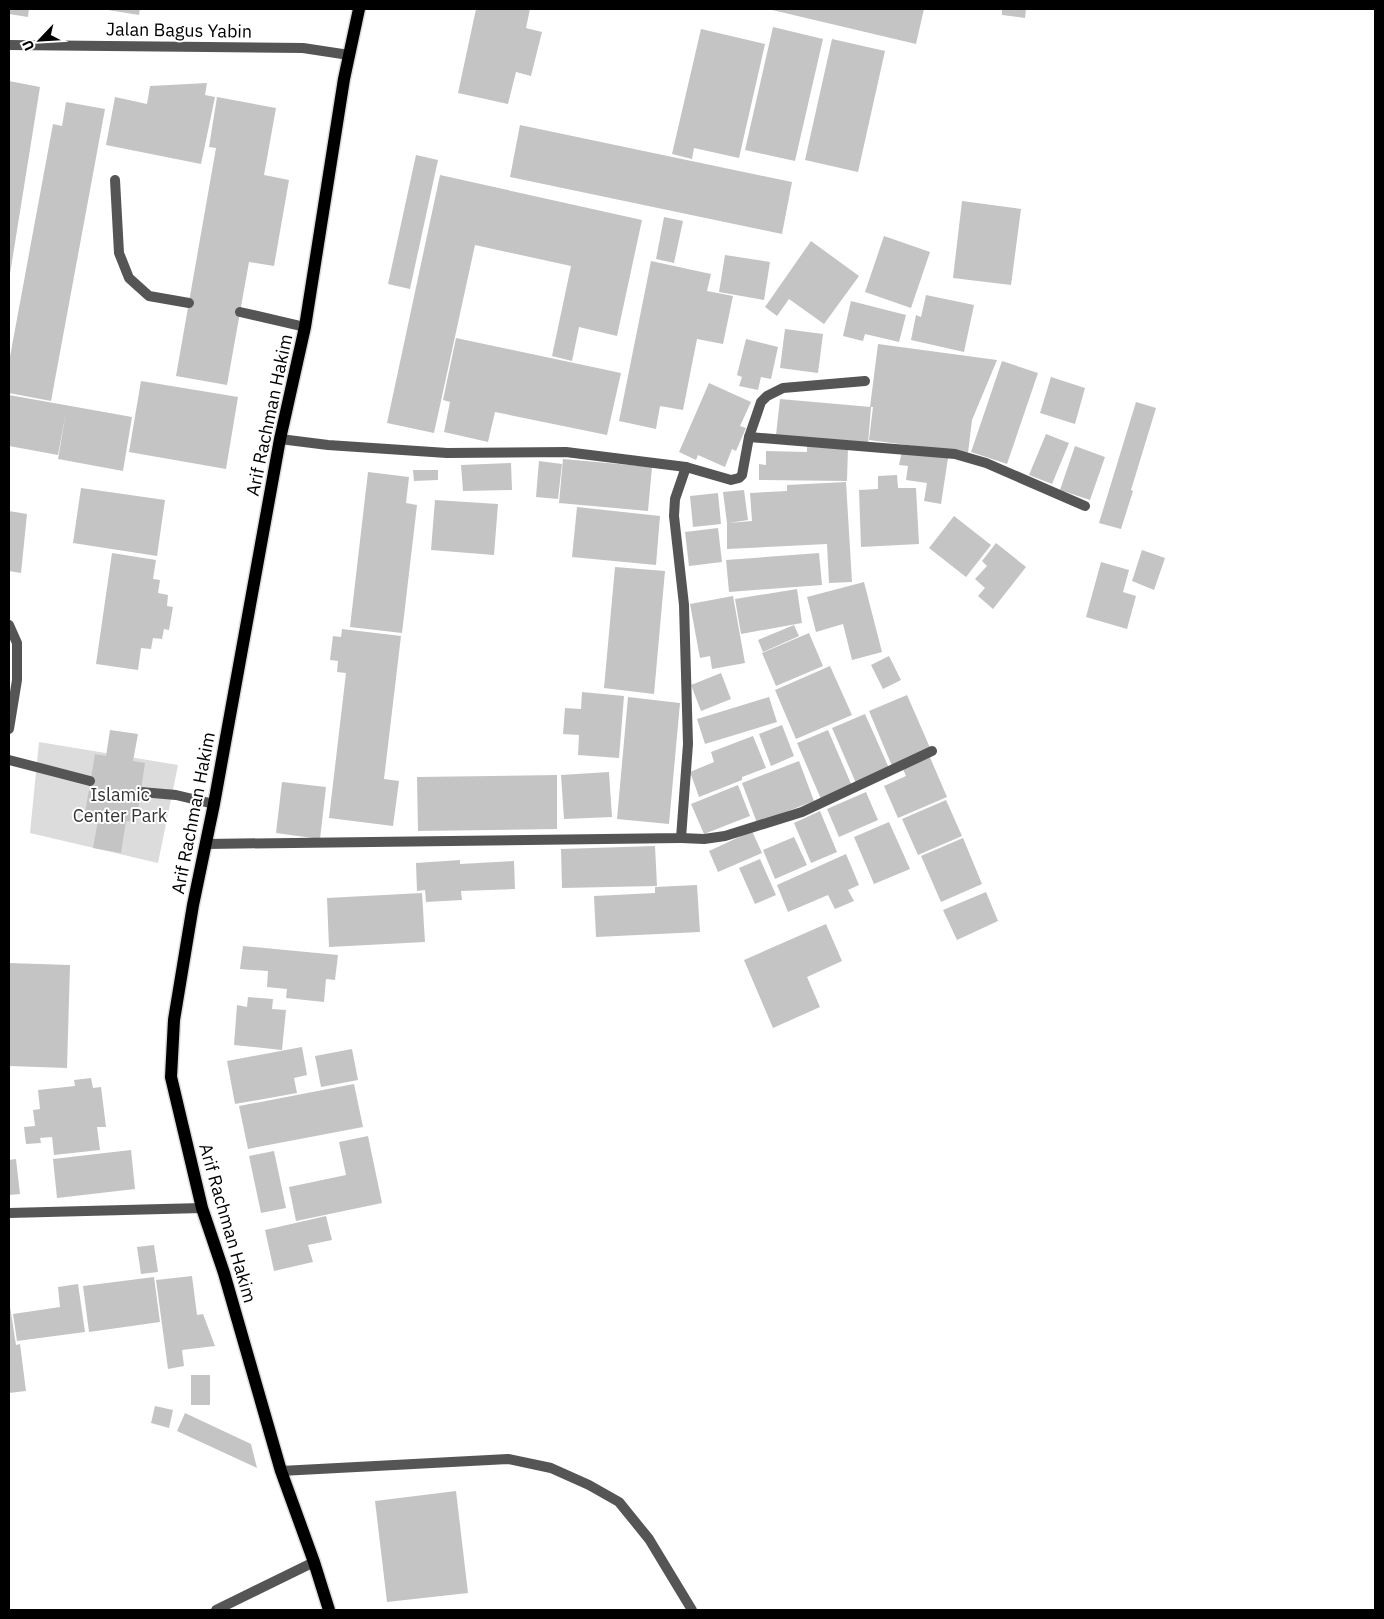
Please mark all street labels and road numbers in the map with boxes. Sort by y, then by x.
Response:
street label: Jalan Bagus Yabin [106,17,252,43]
street label: Arif Rachman Hakim [241,332,297,498]
street label: Arif Rachman Hakim [166,730,220,896]
street label: Arif Rachman Hakim [194,1141,262,1305]

